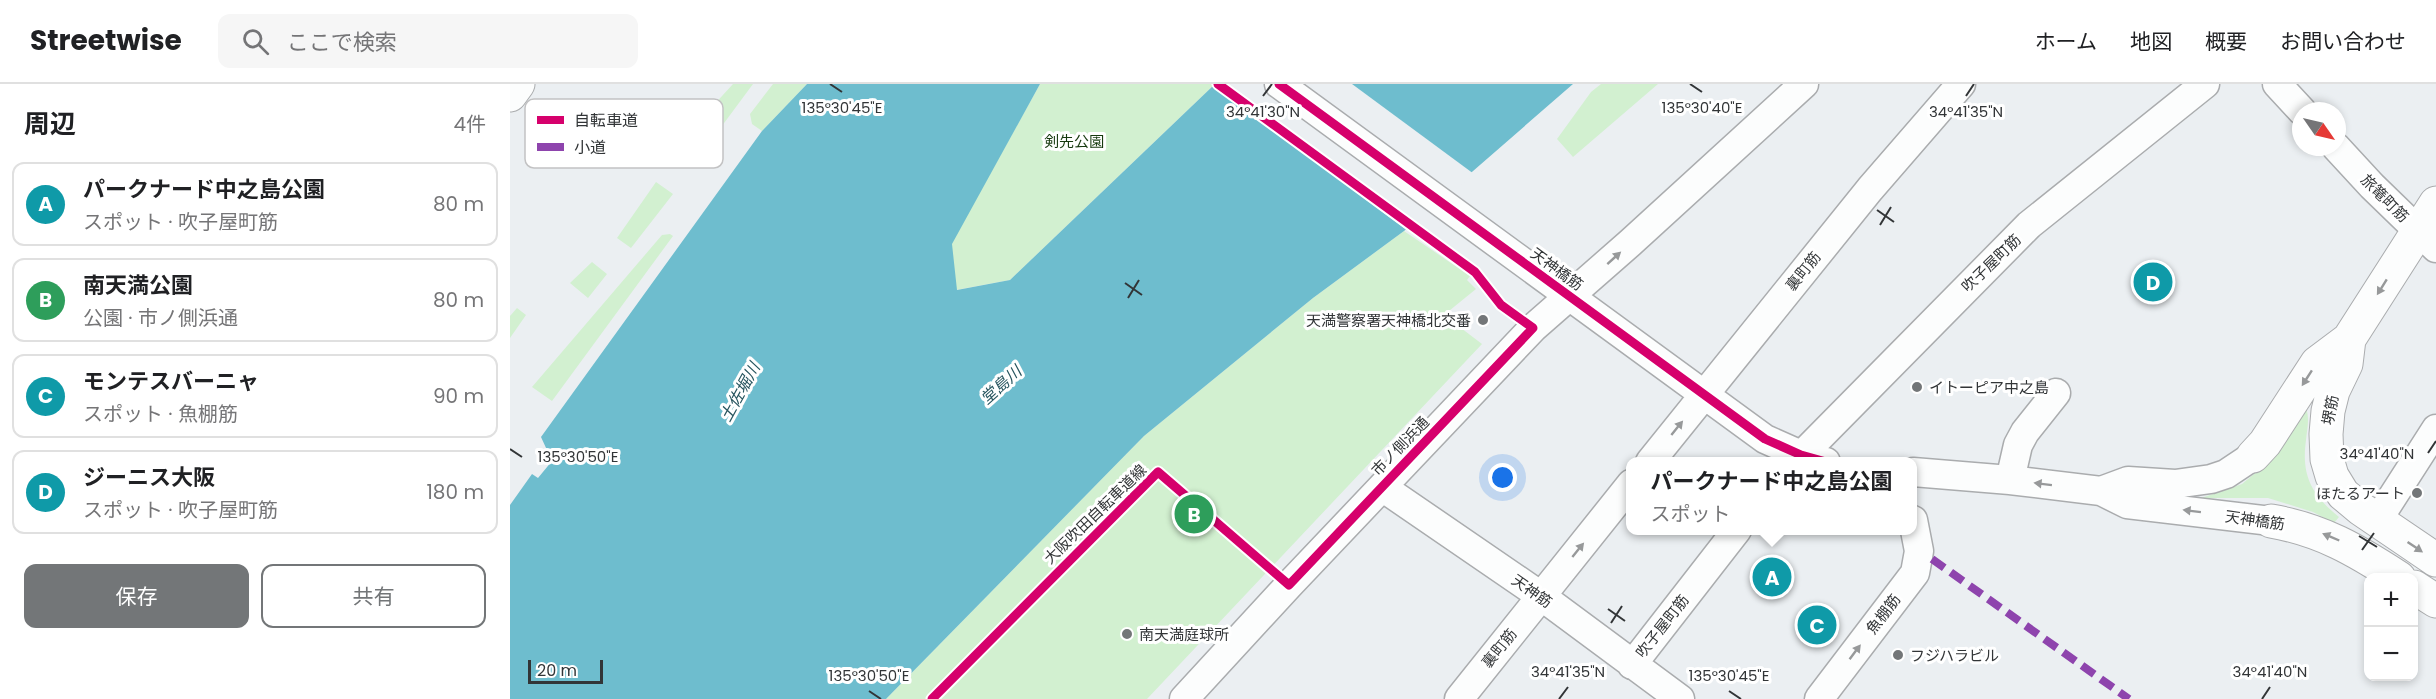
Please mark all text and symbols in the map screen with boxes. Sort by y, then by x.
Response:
search box [218,14,638,68]
text: Streetwise [30,21,182,60]
icon: search [239,25,272,58]
text: ここで検索 [287,27,397,58]
text: ホーム [2035,27,2097,56]
text: 地図 [2130,27,2172,56]
text: 概要 [2205,27,2247,56]
text: お問い合わせ [2280,27,2406,56]
text: 135°30'45"E [802,97,882,118]
text: 135°30'40"E [1662,97,1742,118]
legend [525,99,723,168]
text: 34°41'30"N [1226,101,1300,122]
text: 34°41'35"N [1929,101,2003,122]
north arrow [2292,102,2346,156]
text: 周辺 [24,106,76,142]
text: 自転車道 [574,109,638,132]
text: 4件 [453,110,486,138]
park label: 剣先公園 [1044,131,1104,152]
text: 小道 [574,136,606,159]
street label: 旅篭町筋 [2356,169,2414,227]
text: パークナード中之島公園 [83,174,325,205]
text: A [38,190,53,218]
text: 80 m [433,190,484,218]
text: スポット · 吹子屋町筋 [83,208,278,236]
street label: 吹子屋町筋 [1957,229,2025,297]
street label: 天神橋筋 [1527,243,1587,295]
street label: 裏町筋 [1781,247,1825,295]
one-way arrow [1606,252,1621,265]
pin: D [2134,260,2172,304]
text: 南天満公園 [83,270,193,301]
one-way arrow [2376,279,2387,295]
text: B [39,286,52,314]
text: 80 m [433,286,484,314]
text: 公園 · 市ノ側浜通 [83,304,238,332]
place label: 天満警察署天神橋北交番 [1306,310,1471,331]
marker: 天満警察署天神橋北交番 [1476,313,1490,327]
water label: 土佐堀川 [714,357,767,426]
water label: 堂島川 [975,359,1028,410]
text: モンテスバーニャ [83,366,259,397]
one-way arrow [2301,370,2313,386]
place label: イトーピア中之島 [1929,377,2049,398]
marker: イトーピア中之島 [1910,380,1924,394]
text: C [38,382,53,410]
text: 90 m [433,382,484,410]
street label: 堺筋 [2317,393,2343,427]
text: スポット · 魚棚筋 [83,400,238,428]
street label: 市ノ側浜通 [1366,412,1434,480]
one-way arrow [1670,420,1683,436]
text: 34°41'40"N [2340,443,2414,464]
text: 135°30'50"E [538,446,618,467]
popup [1626,457,1917,535]
street label: 大阪吹田自転車道線 [1039,460,1151,568]
text: ジーニス大阪 [83,462,215,493]
your location [1488,463,1517,492]
text: パークナード中之島公園 [1650,466,1893,497]
text: D [38,478,53,506]
text: 180 m [426,478,484,506]
one-way arrow [2033,479,2052,488]
place label: ほたるアート [2316,483,2405,504]
marker: ほたるアート [2410,486,2424,500]
pin: B [1174,492,1214,536]
text: スポット · 吹子屋町筋 [83,496,278,524]
text: スポット [1650,500,1730,528]
street label: 天神橋筋 [2224,505,2286,535]
one-way arrow [2183,507,2202,516]
one-way arrow [2322,533,2339,542]
one-way arrow [2407,541,2423,553]
one-way arrow [1571,543,1583,558]
pin: A [1752,554,1792,600]
button: 保存 [24,564,249,628]
button: 共有 [261,564,486,628]
street label: 天神筋 [1508,569,1556,613]
map controls [2364,573,2418,681]
button: + [2364,573,2418,627]
street label: 吹子屋町筋 [1631,590,1693,662]
street label: 魚棚筋 [1861,590,1905,638]
pin: C [1798,602,1836,648]
place label: 南天満庭球所 [1139,624,1229,645]
street label: 裏町筋 [1477,624,1521,672]
marker: 南天満庭球所 [1120,627,1134,641]
button: − [2364,627,2418,681]
one-way arrow [1848,645,1860,660]
place label: フジハラビル [1910,645,1999,666]
marker: フジハラビル [1891,648,1905,662]
scale bar [528,657,603,684]
text: 20 m [537,659,577,682]
text: 34°41'35"N [1531,661,1605,682]
text: 34°41'40"N [2233,661,2307,682]
text: 135°30'50"E [829,665,909,686]
text: 135°30'45"E [1689,665,1769,686]

